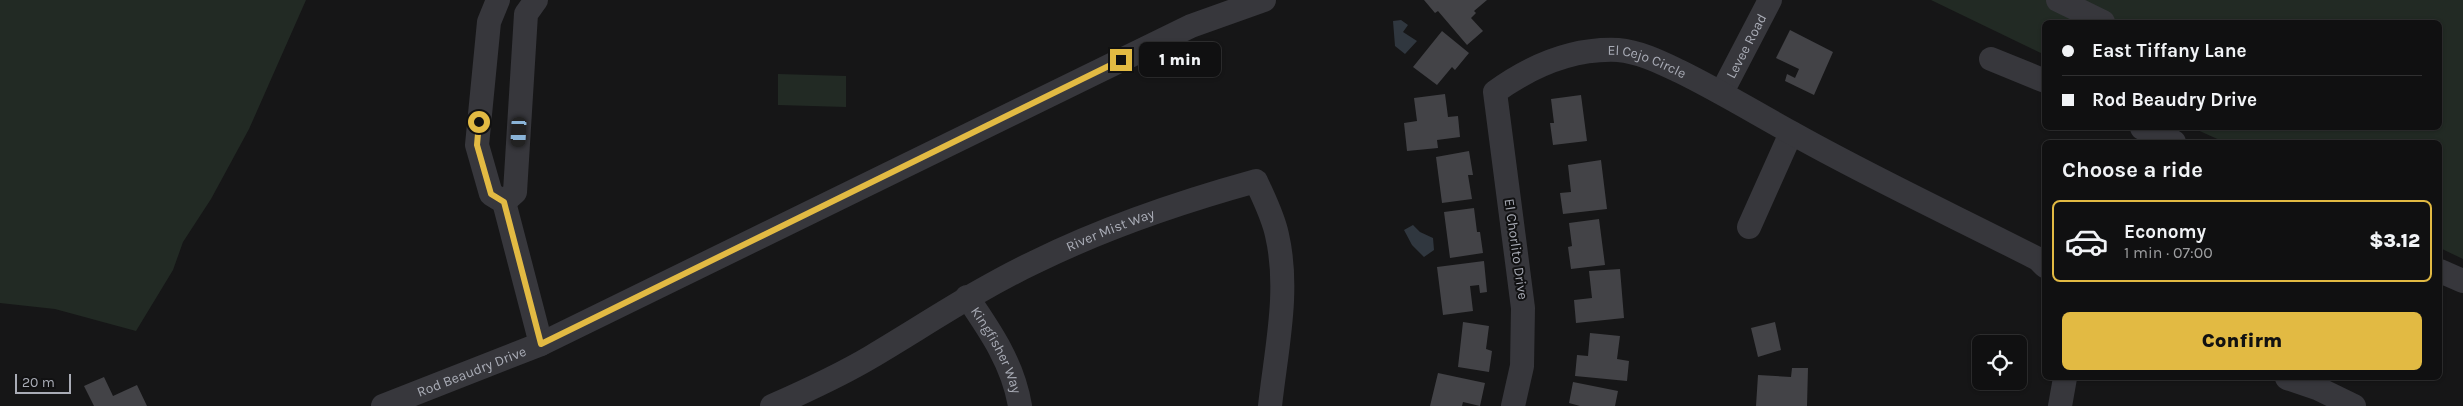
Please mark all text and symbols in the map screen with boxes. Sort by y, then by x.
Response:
street label: Levee Road [1722,11,1770,81]
text: East Tiffany Lane [2092,40,2247,62]
street label: El Cejo Circle [1607,41,1689,82]
callout: 1 min [1138,42,1221,78]
route end [1110,49,1132,71]
text: 1 min [1159,50,1201,69]
text: Rod Beaudry Drive [2092,89,2257,111]
route start [468,111,490,133]
car [510,117,527,147]
text: Choose a ride [2062,157,2203,183]
street label: El Chorlito Drive [1500,197,1532,301]
street label: River Mist Way [1063,204,1157,255]
icon: car [2064,219,2109,264]
text: Economy [2124,221,2206,243]
text: $3.12 [2369,230,2420,252]
text: 1 min · 07:00 [2124,243,2213,262]
street label: Kingfisher Way [967,303,1026,396]
button: Confirm [2062,312,2422,370]
map controls [1972,335,2027,390]
button: locate [1972,335,2027,390]
street label: Rod Beaudry Drive [414,342,529,400]
scale bar [15,371,71,394]
text: 20 m [22,374,55,391]

